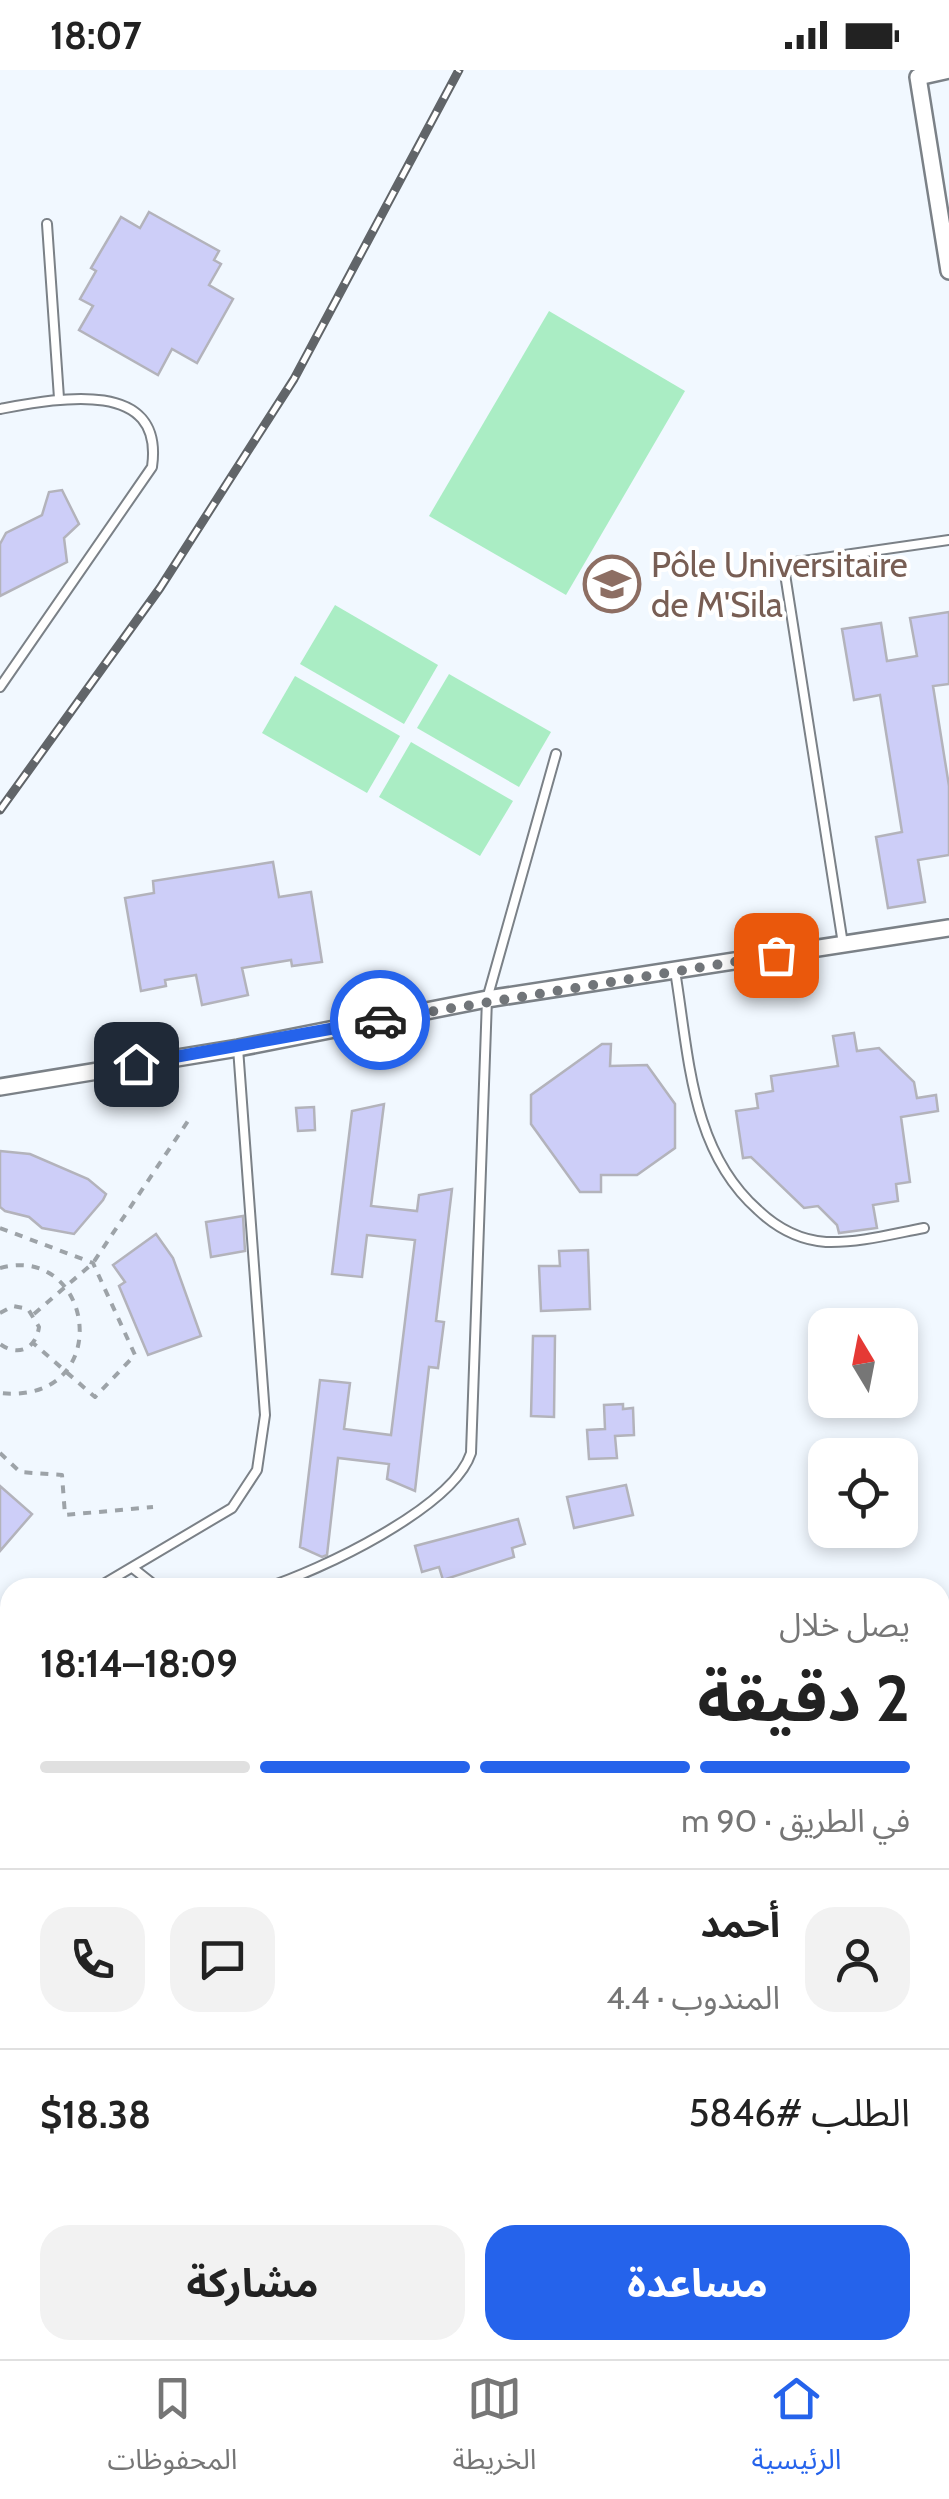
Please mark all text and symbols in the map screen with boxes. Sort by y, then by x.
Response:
text: 18:07 [50,12,142,59]
place label: Pôle Universitaire de M'Sila [651,543,908,626]
school or university icon: Pôle Universitaire de M'Sila [582,554,642,614]
pin [734,913,819,998]
icon: bag [749,928,804,983]
courier [330,970,430,1070]
icon: car [353,993,408,1048]
pin [94,1022,179,1107]
icon: home [109,1037,164,1092]
north arrow [808,1308,918,1418]
map controls [808,1308,918,1548]
button: locate [808,1438,918,1548]
text: يصل خلال [779,1605,910,1644]
text: 18:09–18:14 [40,1640,238,1687]
text: 2 دقيقة [697,1658,910,1737]
text: في الطريق · 90 m [681,1801,910,1840]
text: أحمد [700,1900,780,1947]
button: phone [40,1907,145,2012]
button: chat [170,1907,275,2012]
button: person [805,1907,910,2012]
text: المندوب · 4.4 [606,1978,780,2017]
text: الطلب #5846 [689,2089,910,2136]
text: $18.38 [40,2091,151,2138]
button: مشاركة [40,2225,465,2340]
button: مساعدة [485,2225,910,2340]
tab: المحفوظات [108,2371,238,2490]
tab: الخريطة [453,2371,536,2490]
tab: الرئيسية [751,2371,841,2490]

